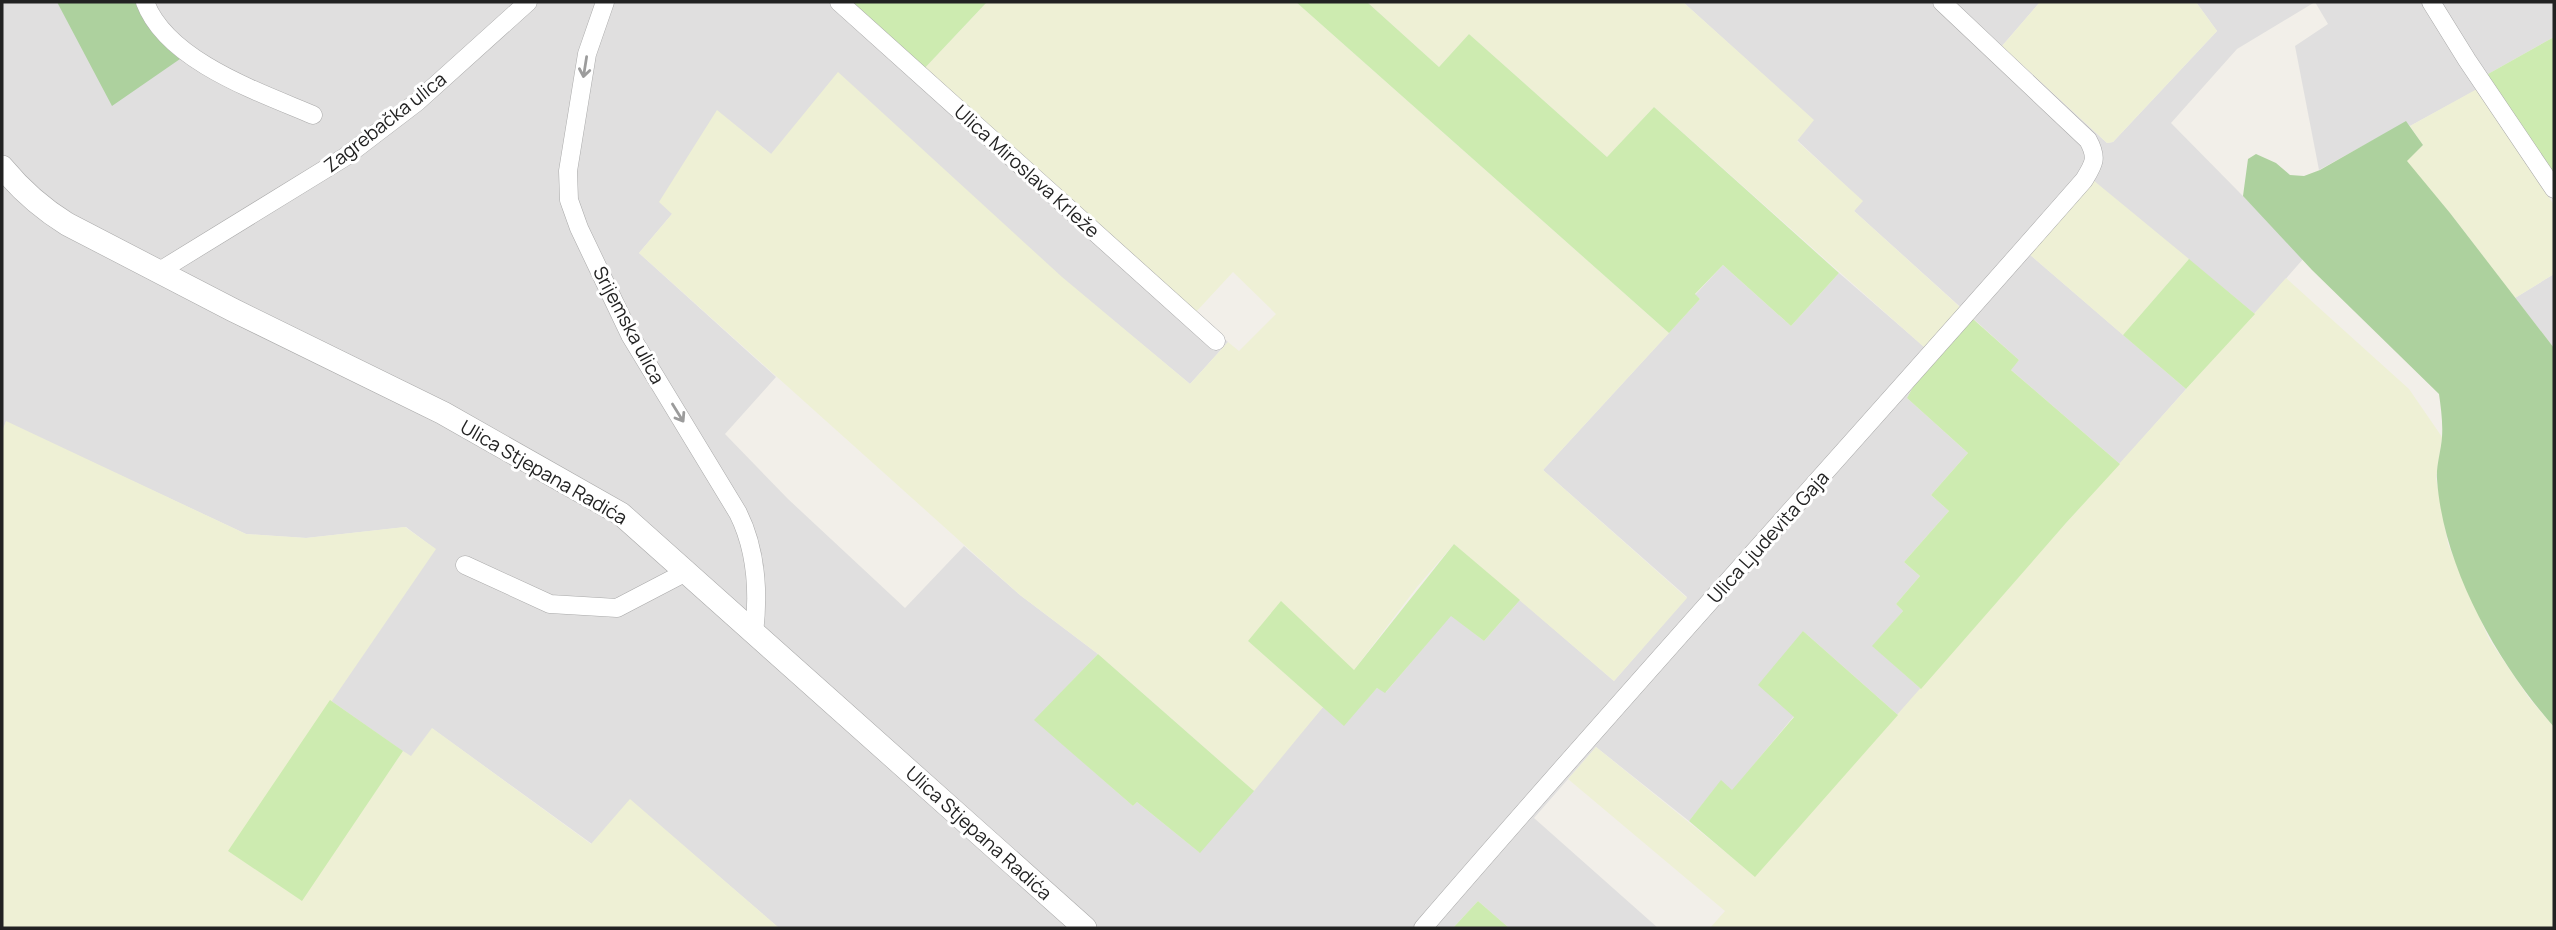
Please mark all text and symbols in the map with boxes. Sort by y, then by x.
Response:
one-way arrow [578,55,591,78]
street label: Zagrebačka ulica [318,66,452,178]
street label: Ulica Miroslava Krleže [949,99,1105,243]
street label: Srijemska ulica [587,262,671,388]
one-way arrow [671,403,685,423]
street label: Ulica Stjepana Radića [456,414,632,530]
street label: Ulica Ljudevita Gaja [1701,465,1835,609]
street label: Ulica Stjepana Radića [900,760,1058,906]

